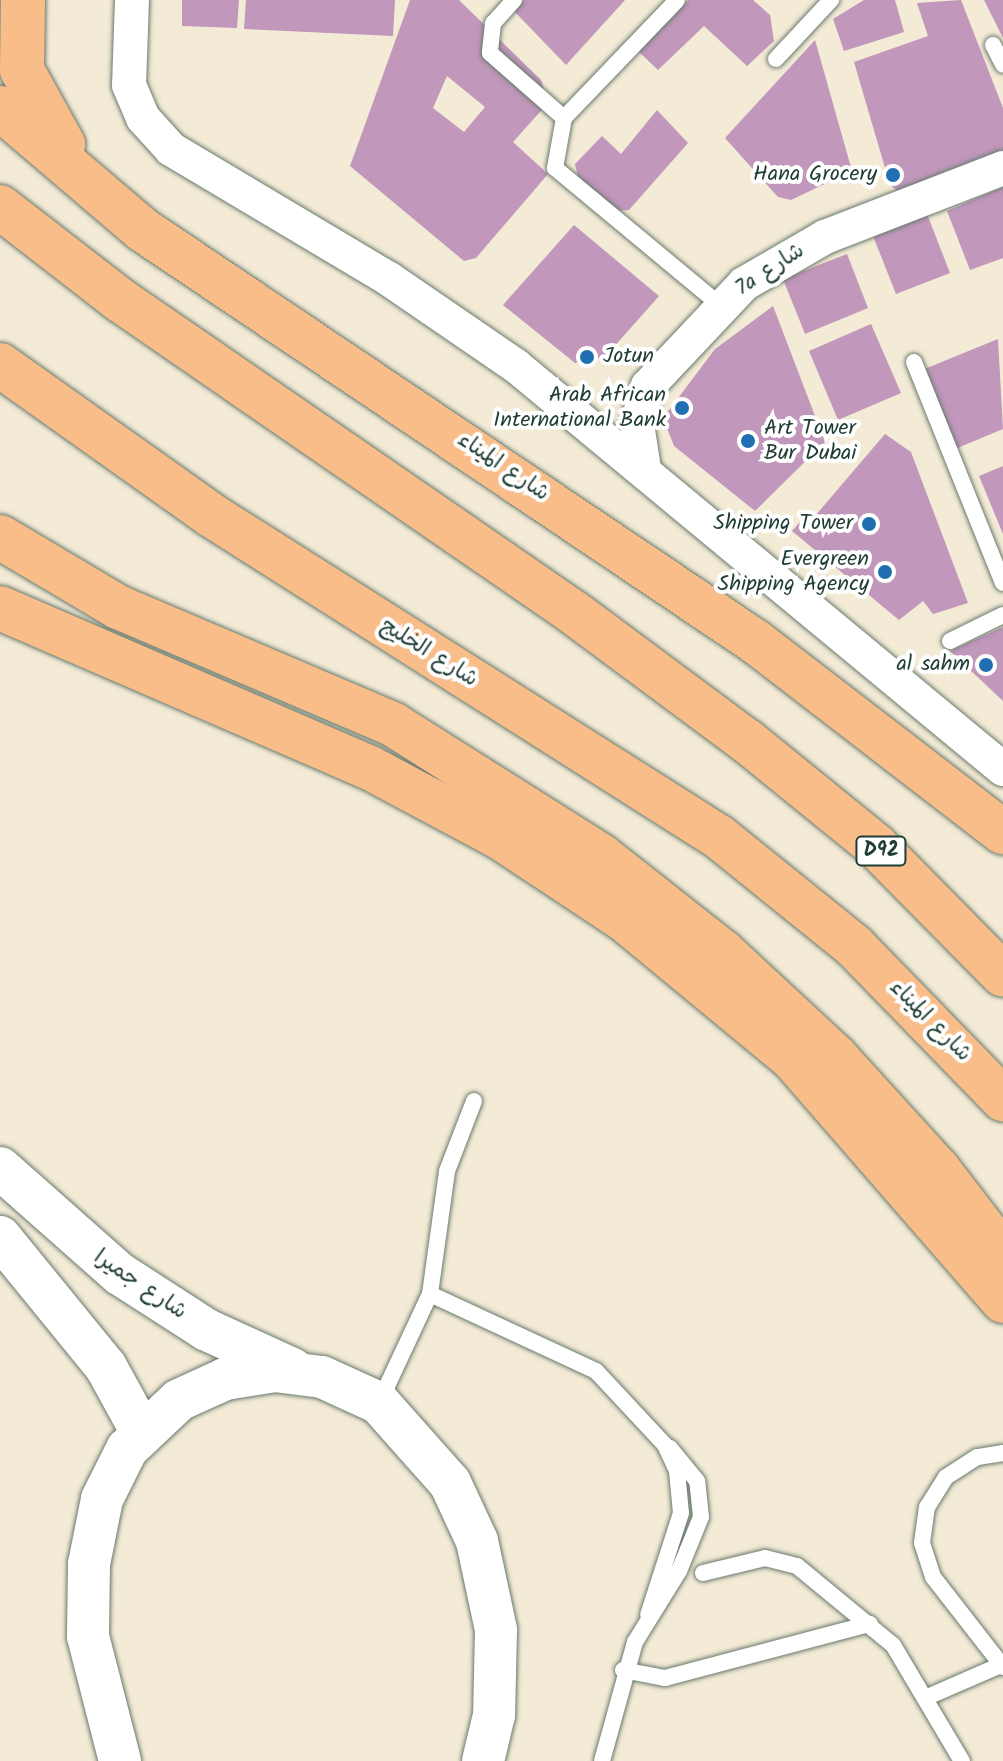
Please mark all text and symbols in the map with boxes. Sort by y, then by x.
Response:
place label: Hana Grocery [753,162,877,188]
marker: Hana Grocery [884,166,902,184]
street label: 7a شارع [731,238,809,302]
place label: Jotun [603,344,654,370]
marker: Jotun [578,348,596,366]
place label: Arab African International Bank [493,382,666,434]
marker: Arab African International Bank [673,399,691,417]
place label: Art Tower Bur Dubai [764,415,857,466]
street label: شارع الميناء [452,427,554,507]
marker: Art Tower Bur Dubai [739,432,757,450]
place label: Shipping Tower [713,511,853,537]
marker: Shipping Tower [860,515,878,533]
place label: Evergreen Shipping Agency [717,546,869,598]
marker: Evergreen Shipping Agency [876,563,894,581]
street label: شارع الخليج [376,613,482,693]
place label: al sahm [896,652,970,678]
marker: al sahm [977,656,995,674]
road number: D92 [855,835,907,867]
street label: شارع الميناء [884,975,976,1067]
street label: شارع جميرا [89,1244,191,1326]

